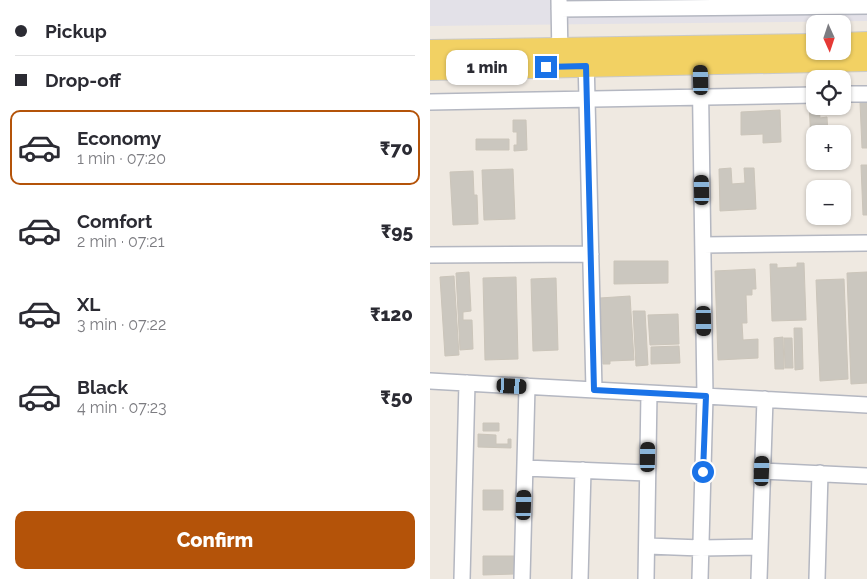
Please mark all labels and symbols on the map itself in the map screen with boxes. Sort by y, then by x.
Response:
north arrow [806,15,851,60]
callout: 1 min [446,50,528,84]
route end [535,56,557,78]
car [693,65,708,95]
car [694,175,709,205]
car [696,306,711,336]
car [496,378,527,394]
car [640,442,655,472]
car [753,456,770,486]
route start [692,461,714,483]
car [515,490,532,520]

